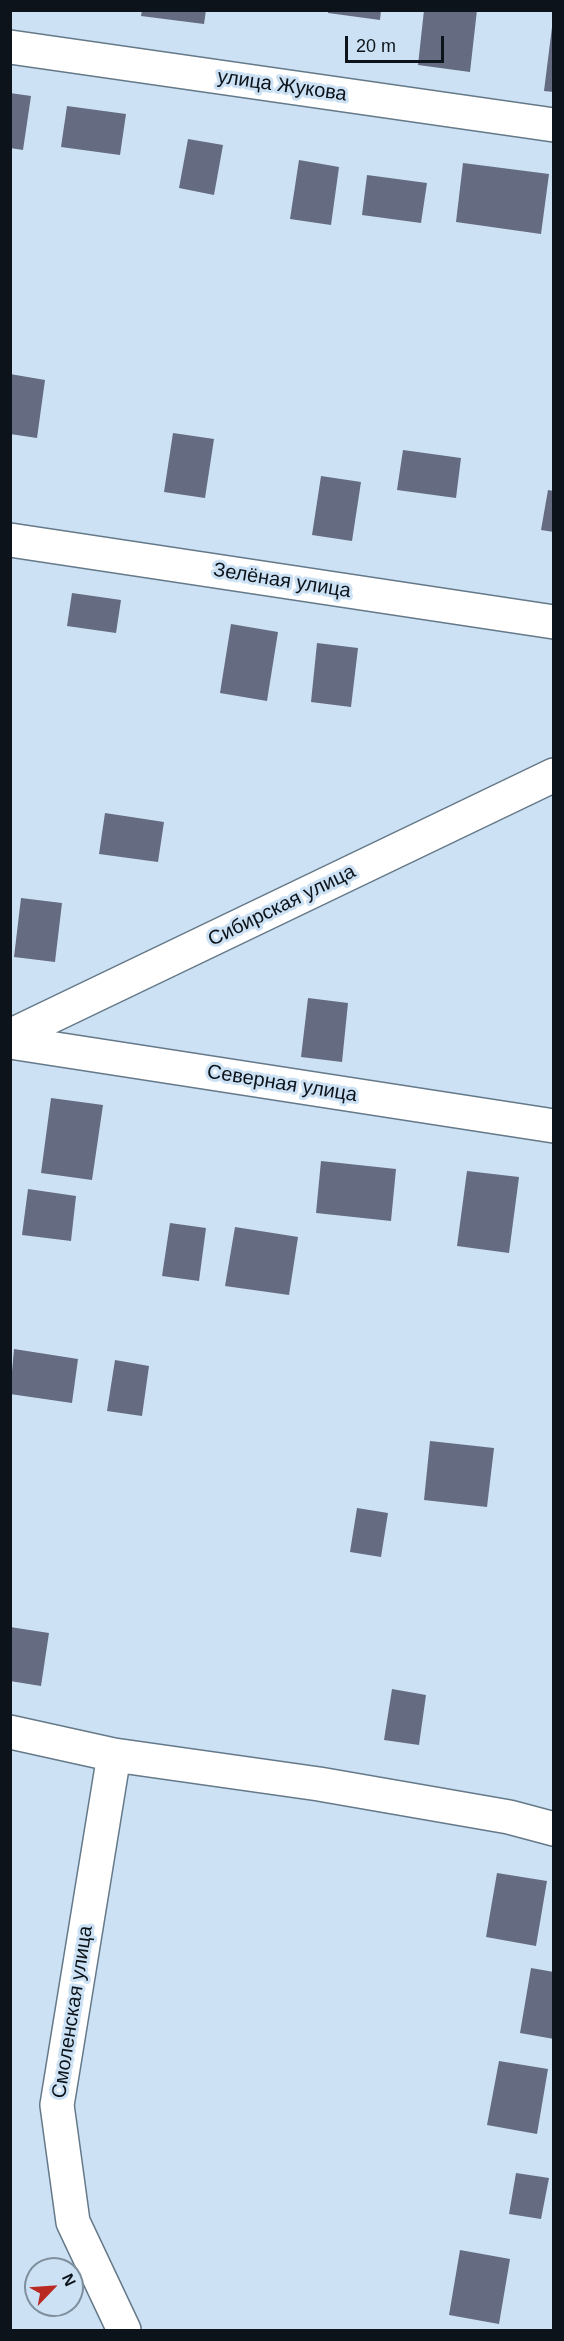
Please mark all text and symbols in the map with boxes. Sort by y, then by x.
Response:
scale bar [348,24,447,62]
text: 20 m [356,36,396,56]
street label: улица Жукова [216,65,348,107]
street label: Зелёная улица [212,558,352,604]
street label: Сибирская улица [204,860,360,952]
street label: Северная улица [205,1060,359,1108]
street label: Смоленская улица [48,1924,98,2100]
north arrow [24,2257,84,2317]
text: N [59,2271,79,2289]

